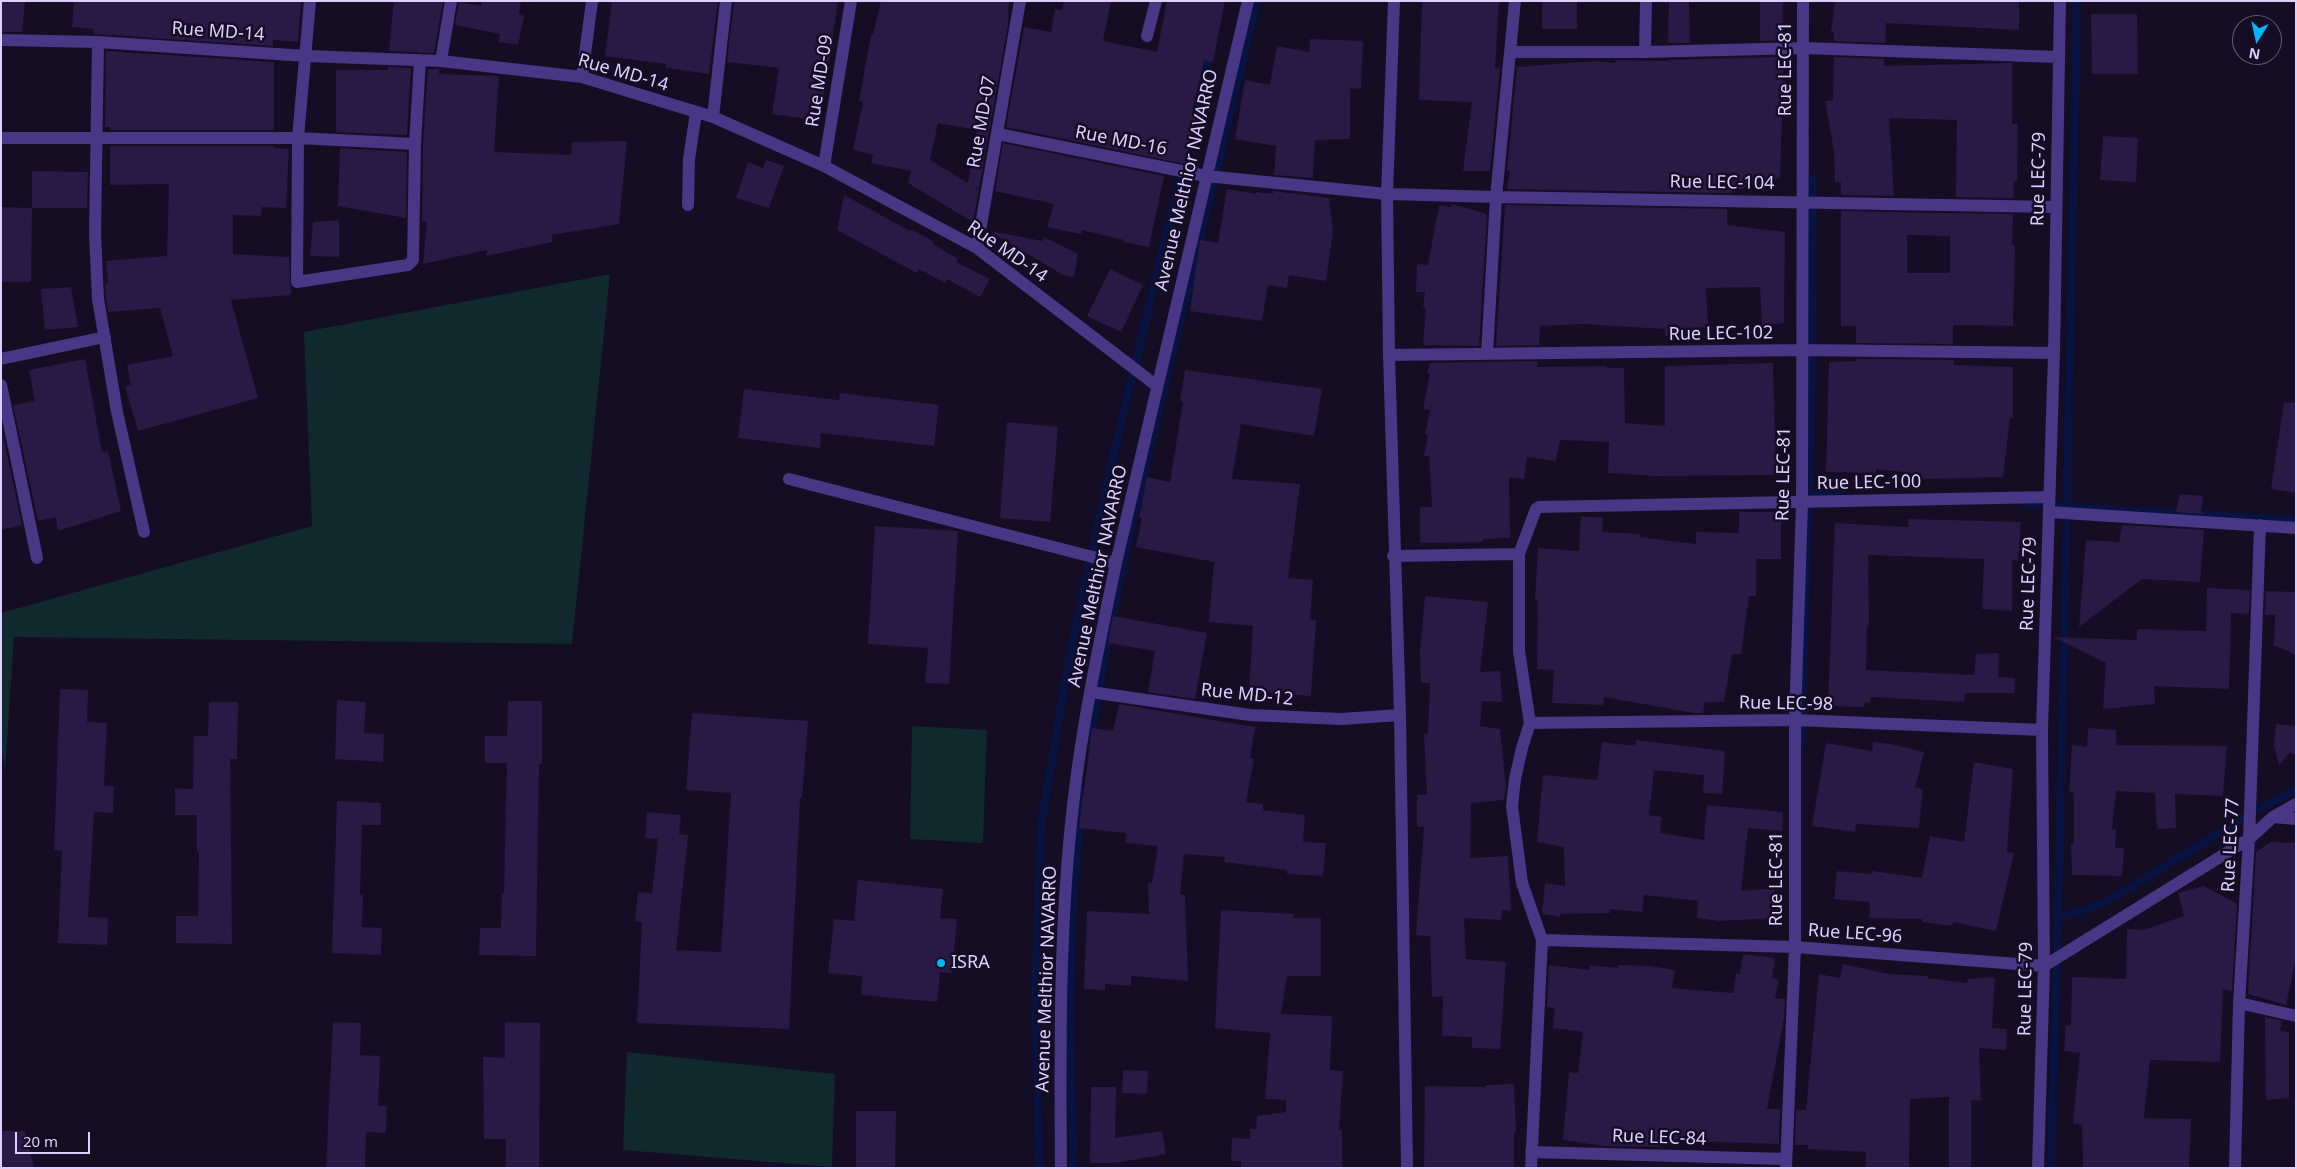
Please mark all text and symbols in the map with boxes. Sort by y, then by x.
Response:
north arrow [2232,15,2282,65]
street label: Rue MD-14 [171,18,265,46]
street label: Rue LEC-81 [1775,22,1797,116]
street label: Rue MD-09 [802,33,838,129]
text: N [2247,44,2262,65]
street label: Rue MD-14 [575,50,671,96]
street label: Avenue Melthior NAVARRO [1151,67,1223,293]
street label: Rue MD-07 [963,74,1001,170]
street label: Rue MD-16 [1073,122,1169,160]
street label: Rue LEC-79 [2027,132,2051,226]
street label: Rue LEC-104 [1669,171,1775,195]
street label: Rue MD-14 [963,216,1051,288]
street label: Rue LEC-102 [1668,322,1774,346]
street label: Rue LEC-81 [1772,427,1796,521]
street label: Avenue Melthior NAVARRO [1064,463,1132,689]
street label: Rue LEC-100 [1816,471,1922,495]
street label: Rue LEC-79 [2017,536,2041,632]
street label: Rue MD-12 [1200,679,1294,711]
street label: Rue LEC-98 [1739,692,1833,716]
street label: Rue LEC-77 [2218,797,2244,893]
street label: Rue LEC-81 [1766,832,1788,926]
street label: Avenue Melthior NAVARRO [1032,865,1062,1093]
street label: Rue LEC-96 [1807,920,1903,948]
street label: Rue LEC-79 [2014,942,2038,1036]
place label: ISRA [951,952,990,974]
marker: ISRA [935,957,947,969]
scale bar [18,1122,92,1154]
street label: Rue LEC-84 [1611,1126,1707,1150]
text: 20 m [23,1131,58,1151]

